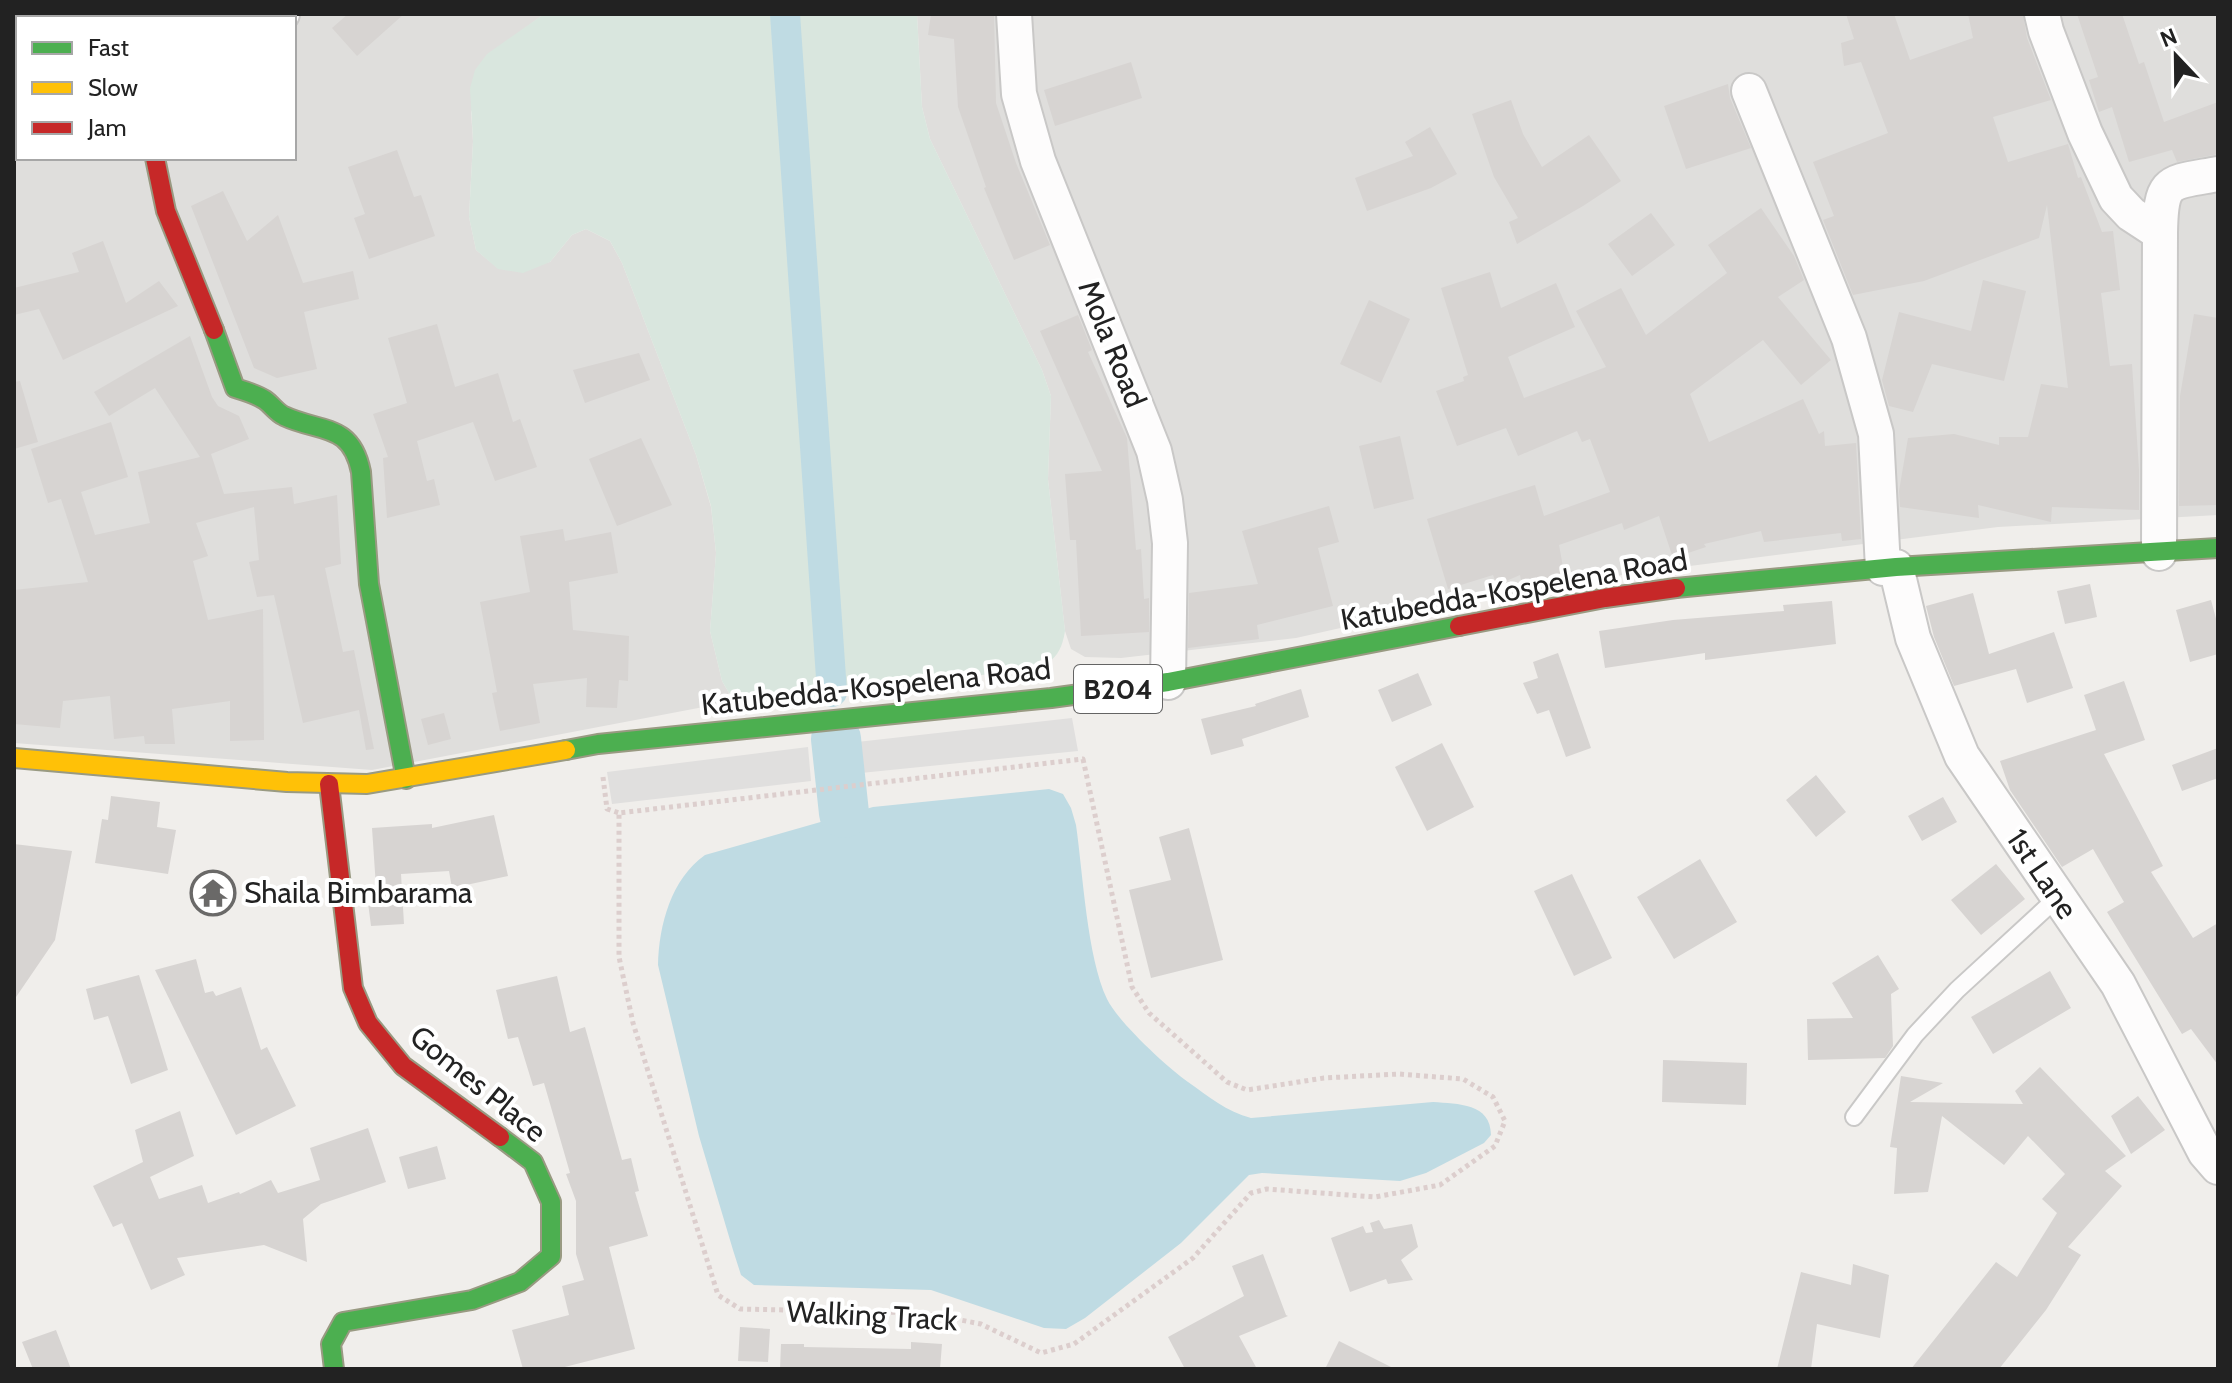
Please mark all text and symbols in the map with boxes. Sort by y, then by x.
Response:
legend [16,16,296,160]
north arrow [2136,16,2216,96]
text: N [2156,22,2181,53]
text: Fast [88,33,129,62]
text: Slow [88,73,138,102]
text: Jam [87,113,126,142]
street label: Mola Road [1070,275,1155,413]
street label: Katubedda-Kospelena Road [1338,541,1690,638]
street label: Katubedda-Kospelena Road [699,650,1053,723]
road number: B204 [1074,665,1162,713]
street label: 1st Lane [1999,822,2086,926]
temple icon: Shaila Bimbarama [189,869,237,917]
place label: Shaila Bimbarama [244,874,473,911]
street label: Gomes Place [403,1017,554,1150]
street label: Walking Track [786,1293,959,1338]

